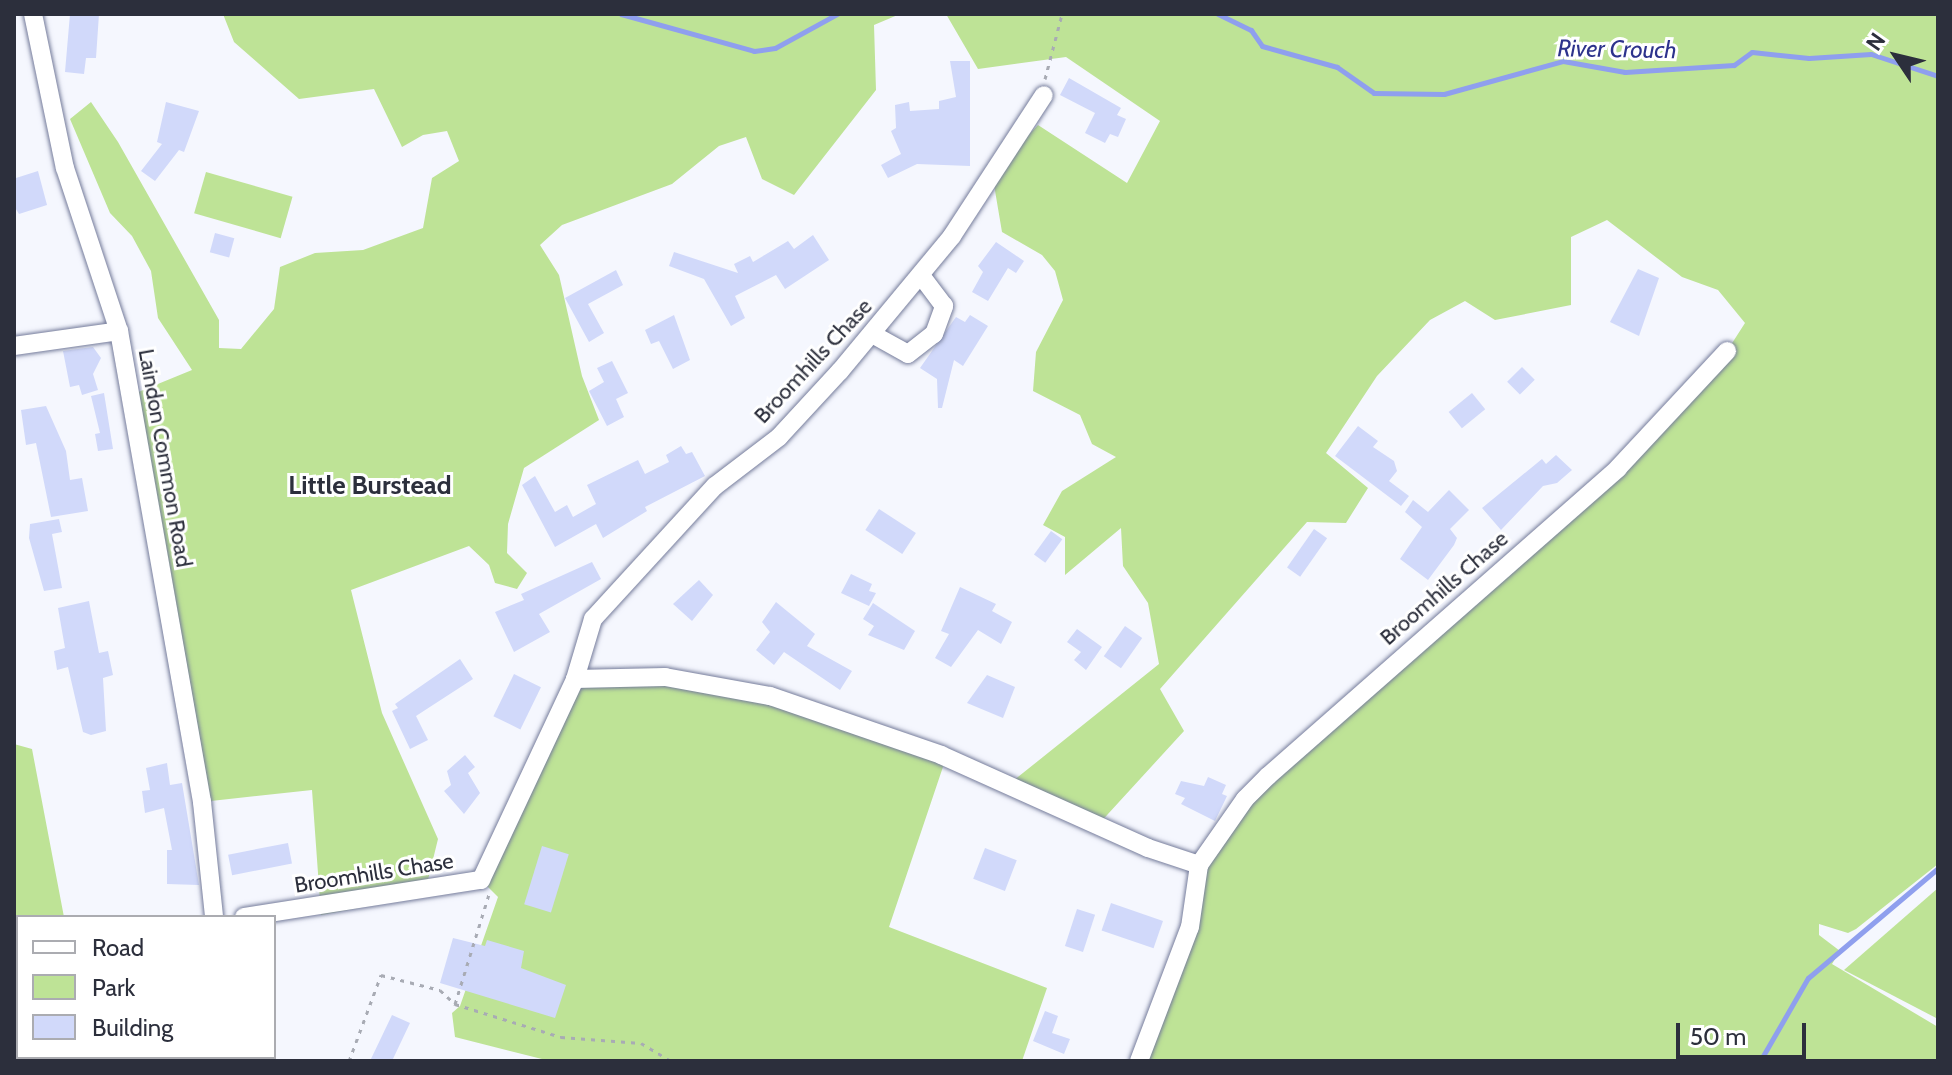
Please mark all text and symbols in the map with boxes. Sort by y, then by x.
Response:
north arrow [1856,16,1936,96]
text: N [1860,28,1891,56]
water label: River Crouch [1557,34,1677,64]
street label: Broomhills Chase [749,293,877,429]
street label: Laindon Common Road [133,347,197,569]
district label: Little Burstead [288,470,452,502]
street label: Broomhills Chase [1375,525,1513,651]
street label: Broomhills Chase [293,847,455,899]
legend [16,915,276,1059]
text: Road [92,933,144,962]
text: Park [92,973,135,1002]
scale bar [1680,1007,1810,1057]
text: Building [92,1013,173,1042]
text: 50 m [1690,1022,1746,1051]

